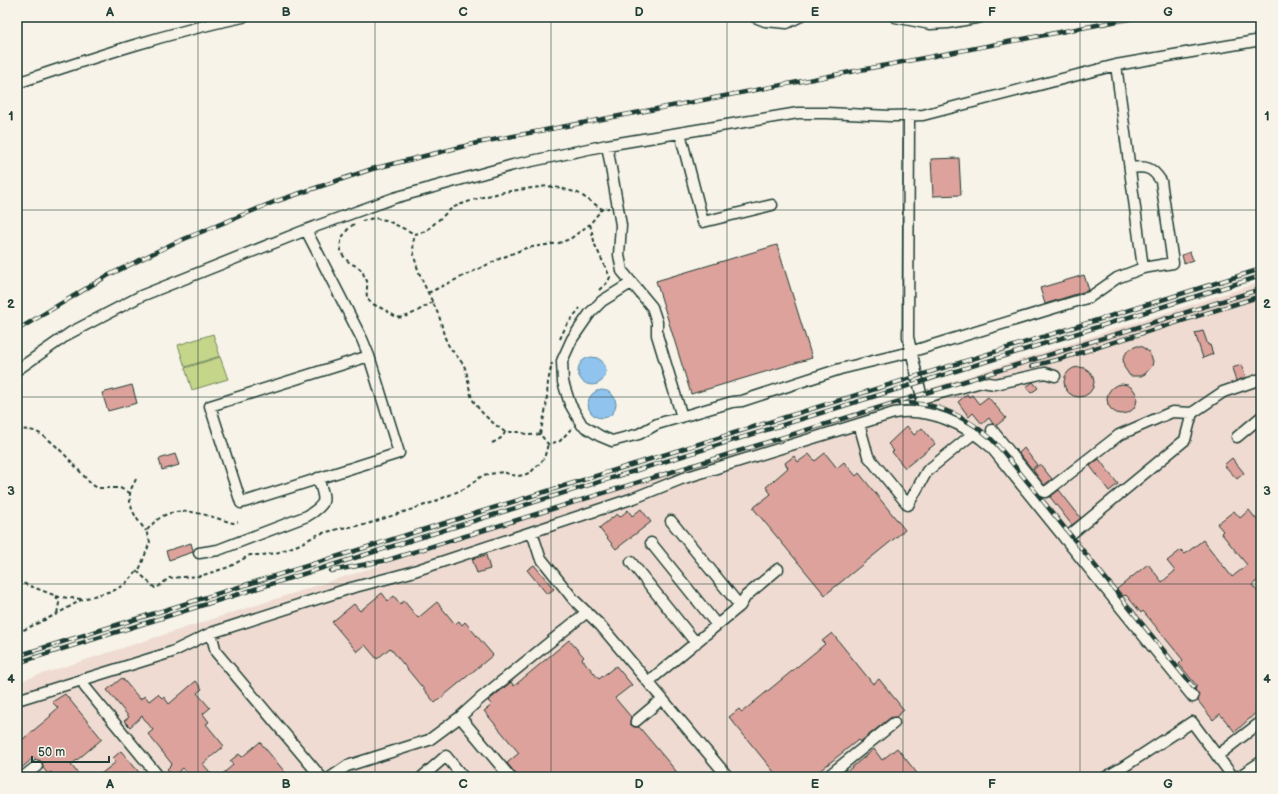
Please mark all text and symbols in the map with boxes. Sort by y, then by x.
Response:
text: A [105,4,114,20]
text: B [281,4,291,20]
text: C [458,4,468,20]
text: D [634,4,644,20]
text: E [811,4,820,20]
text: F [988,4,996,20]
text: G [1163,4,1173,20]
text: 1 [8,108,14,124]
text: 1 [1264,108,1270,124]
text: 2 [7,296,15,312]
text: 2 [1263,296,1271,312]
text: 3 [7,483,15,499]
text: 3 [1263,483,1271,499]
text: 4 [7,671,15,687]
text: 4 [1263,671,1271,687]
scale bar [32,738,109,764]
text: 50 m [38,745,65,760]
text: A [105,776,114,792]
text: B [281,776,291,792]
text: C [458,776,468,792]
text: D [634,776,644,792]
text: E [811,776,820,792]
text: F [988,776,996,792]
text: G [1163,776,1173,792]

